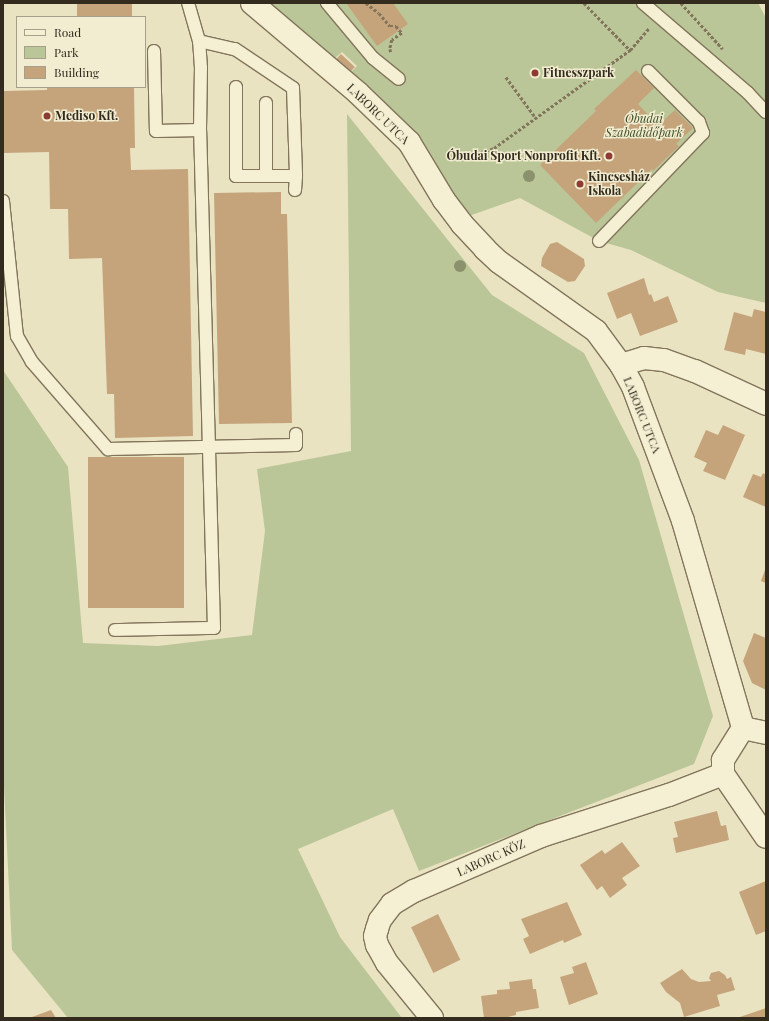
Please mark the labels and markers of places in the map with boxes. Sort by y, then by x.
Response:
place label: Fitnesszpark [543,66,614,80]
marker: Fitnesszpark [530,68,540,78]
place label: Mediso Kft. [55,109,118,123]
marker: Mediso Kft. [42,111,52,121]
place label: Óbudai Sport Nonprofit Kft. [446,149,601,163]
marker: Óbudai Sport Nonprofit Kft. [604,151,614,161]
place label: Kincsesház Iskola [588,170,650,198]
marker: Kincsesház Iskola [575,179,585,189]

